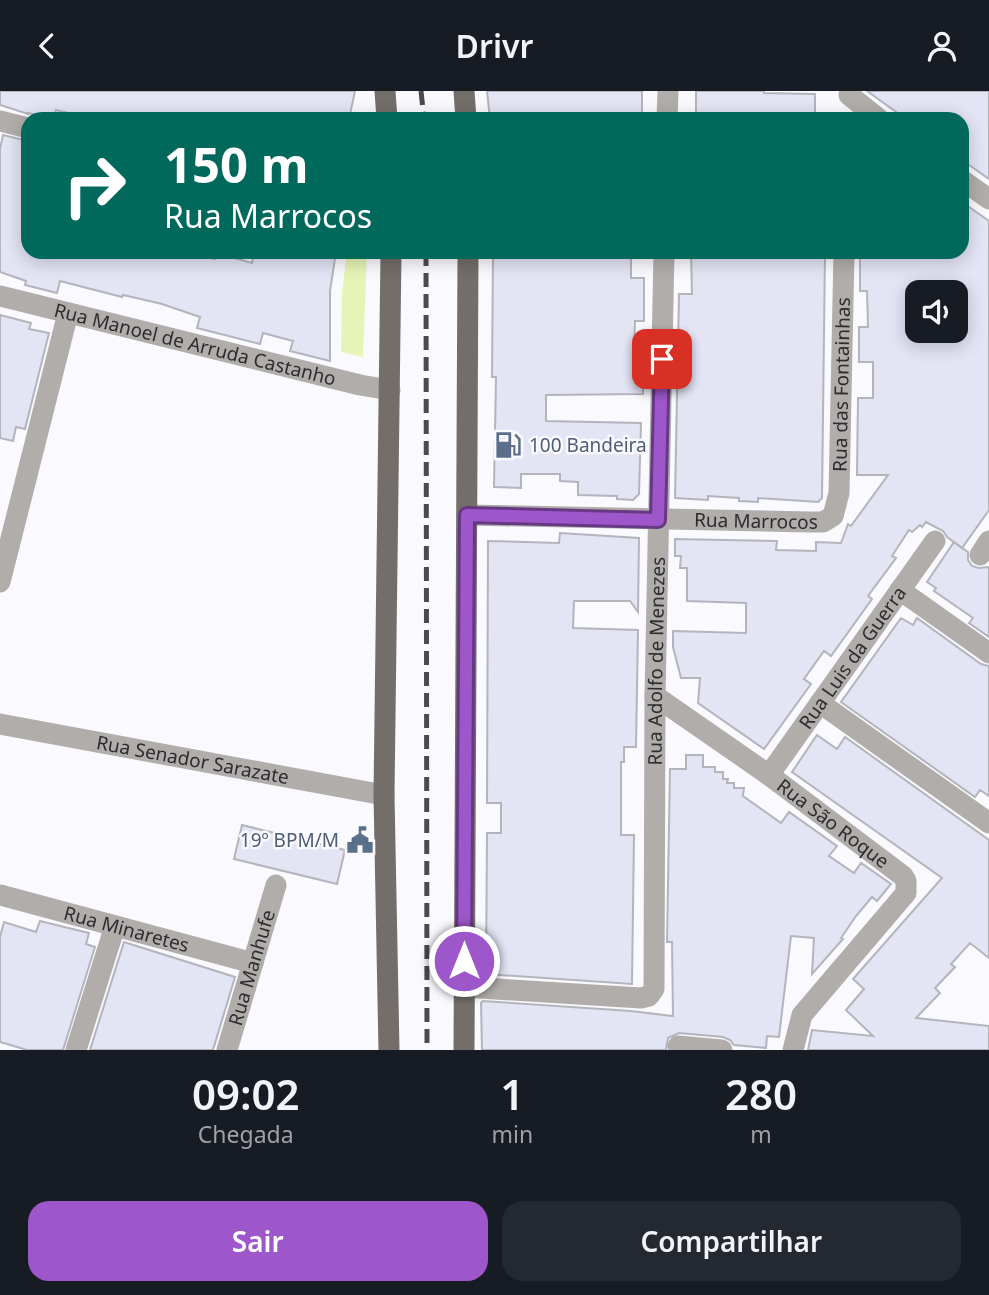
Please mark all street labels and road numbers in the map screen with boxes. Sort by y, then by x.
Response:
street label: Rua Manoel de Arruda Castanho [51,297,339,392]
street label: Rua das Fontainhas [826,297,856,472]
street label: Rua Marrocos [694,507,818,535]
street label: Rua Adolfo de Menezes [642,557,671,766]
street label: Rua Luis da Guerra [793,581,912,734]
street label: Rua Senador Sarazate [94,729,291,790]
street label: Rua São Roque [772,773,895,874]
street label: Rua Minaretes [61,900,192,958]
street label: Rua Manhufe [222,907,281,1029]

